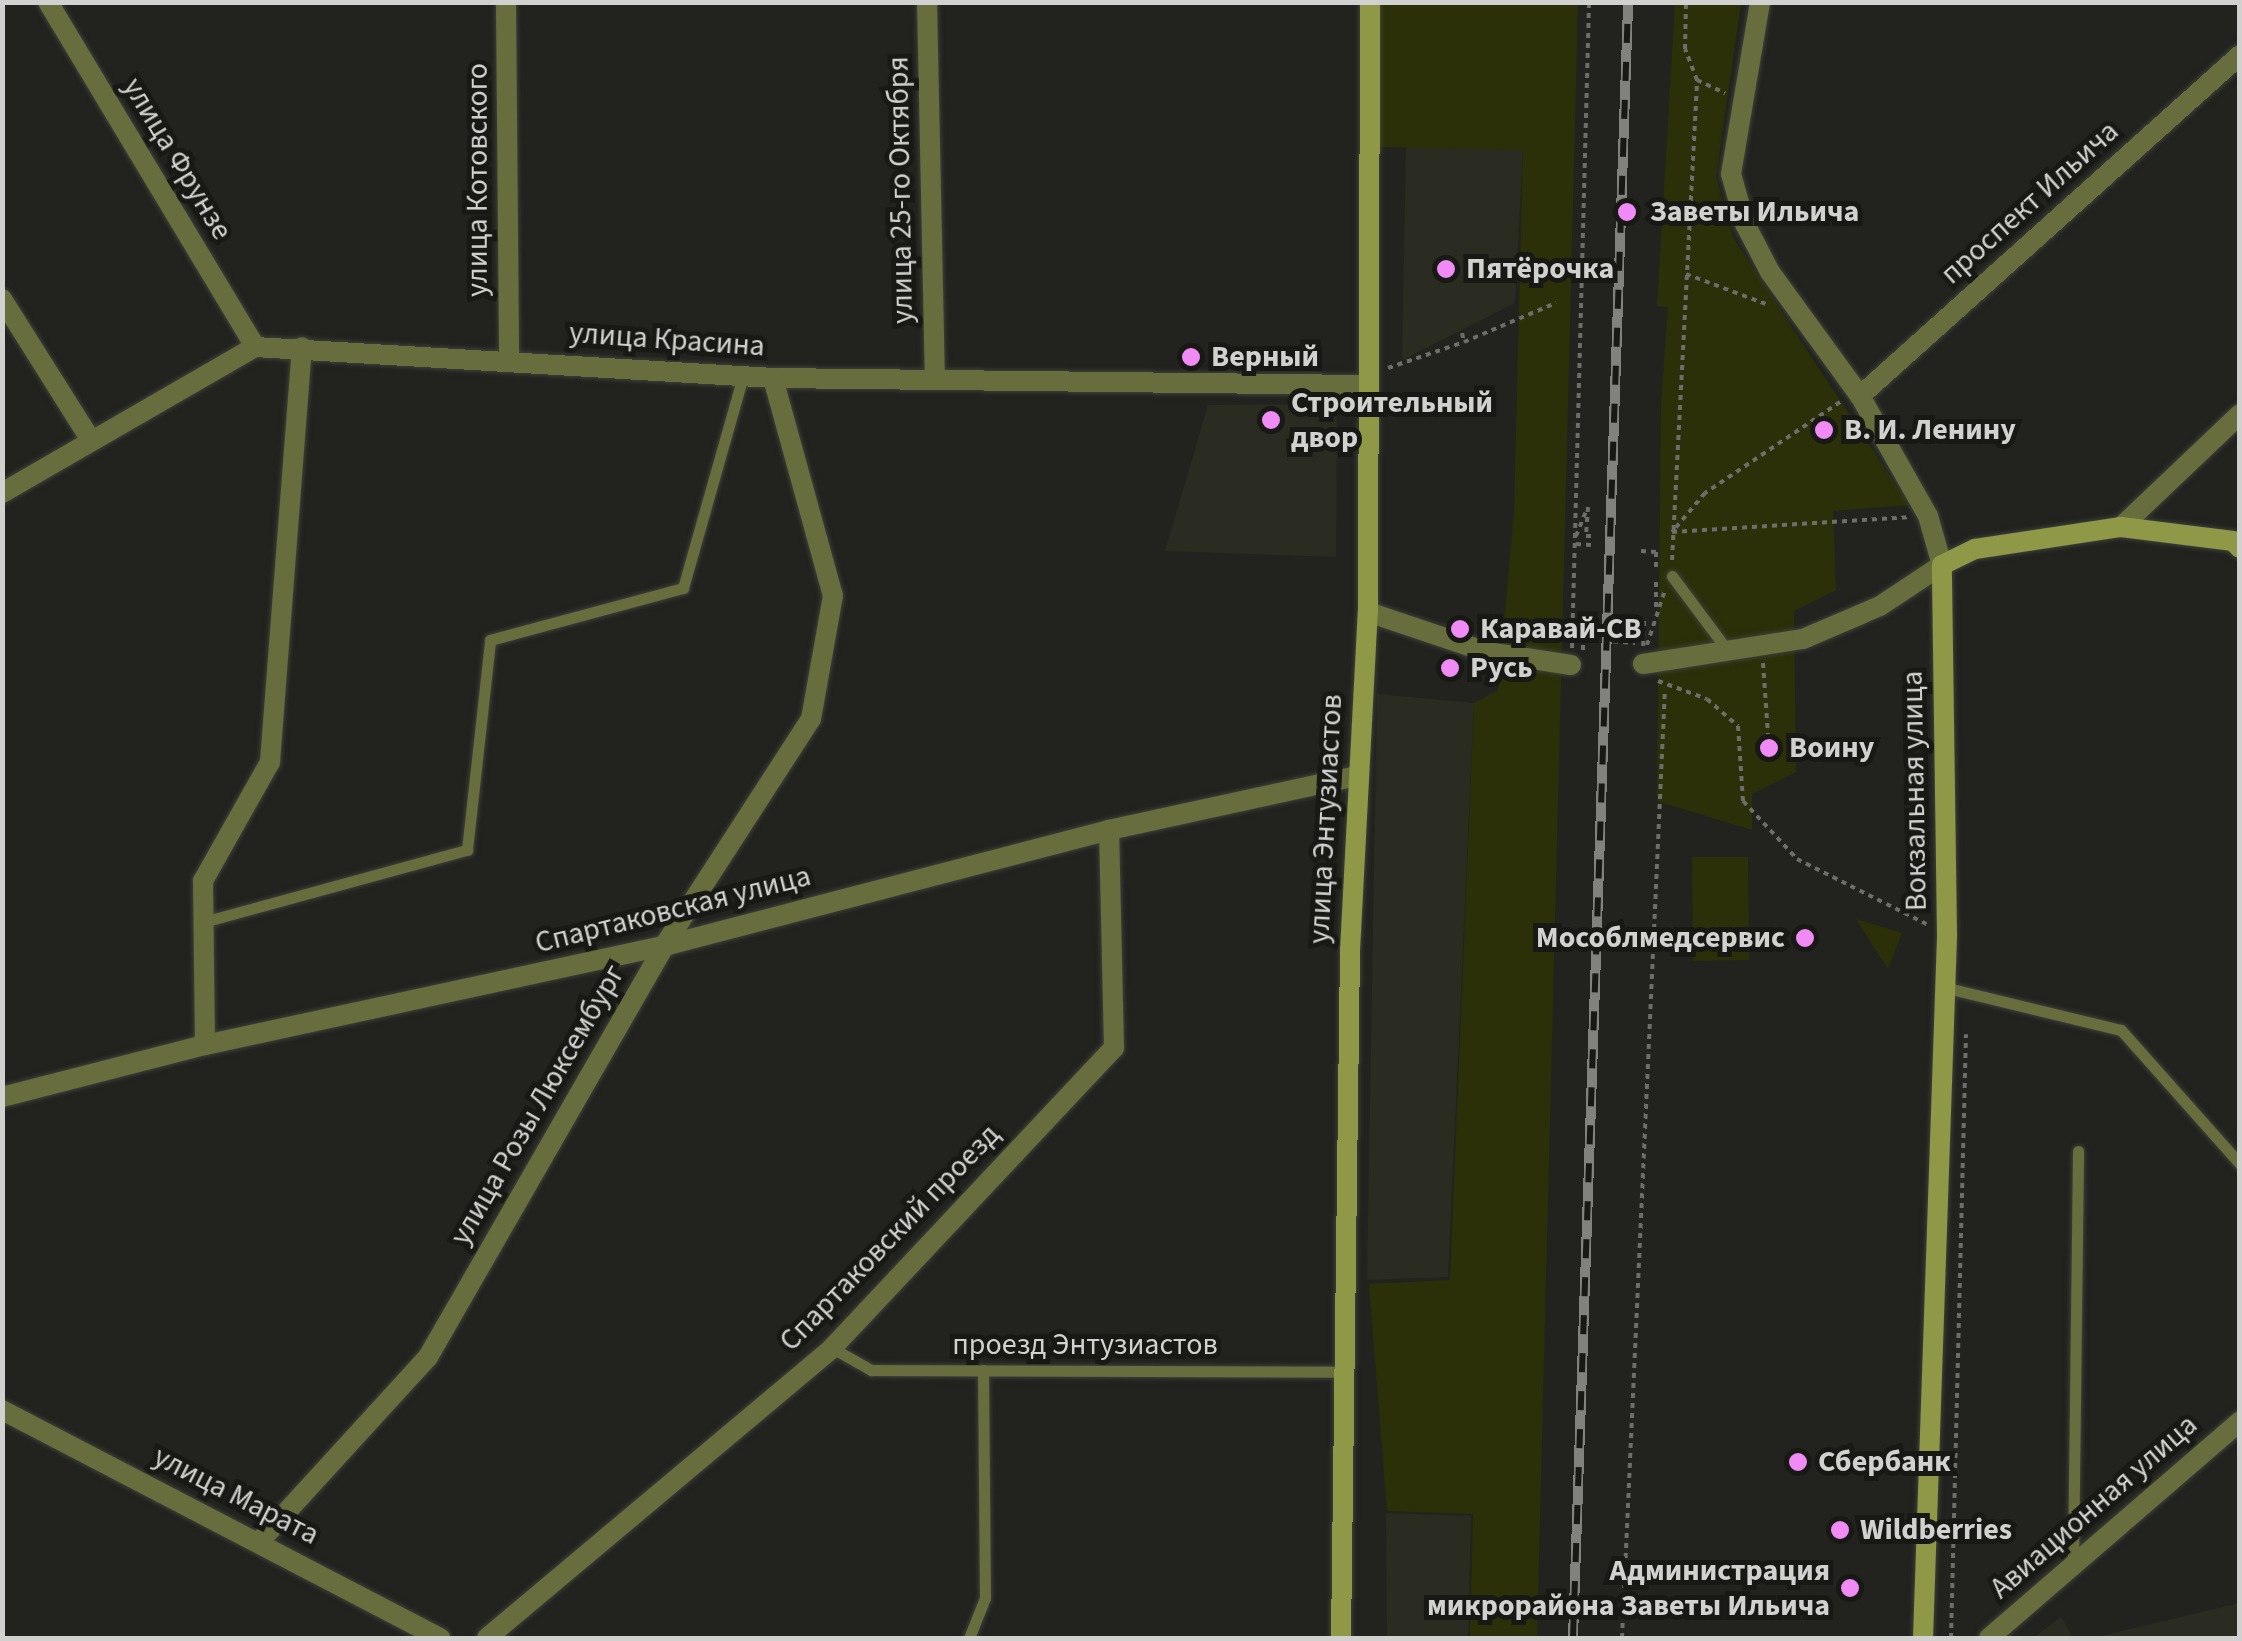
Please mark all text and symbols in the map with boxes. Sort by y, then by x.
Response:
street label: улица 25-го Октября [881,56,921,324]
street label: улица Котовского [460,63,496,297]
street label: улица Фрунзе [115,71,239,247]
street label: проспект Ильича [1934,114,2126,292]
place label: Заветы Ильича [1650,194,1859,230]
marker: Заветы Ильича [1614,199,1640,225]
place label: Пятёрочка [1466,251,1614,287]
marker: Пятёрочка [1435,258,1457,280]
street label: улица Красина [568,315,766,365]
place label: Верный [1211,339,1319,375]
marker: Верный [1180,346,1202,368]
place label: Строительный двор [1291,385,1493,456]
marker: Строительный двор [1260,409,1282,431]
place label: В. И. Ленину [1844,412,2016,448]
marker: В. И. Ленину [1813,419,1835,441]
place label: Каравай-СВ [1480,611,1642,647]
marker: Каравай-СВ [1449,618,1471,640]
place label: Русь [1470,650,1533,686]
marker: Русь [1439,657,1461,679]
street label: Вокзальная улица [1895,671,1935,911]
street label: улица Энтузиастов [1301,693,1351,945]
place label: Воину [1789,730,1874,766]
marker: Воину [1758,737,1780,759]
street label: Спартаковская улица [532,858,814,962]
place label: Мособлмедсервис [1536,920,1785,956]
marker: Мособлмедсервис [1794,927,1816,949]
street label: улица Розы Люксембург [443,958,633,1252]
street label: Спартаковский проезд [772,1117,1008,1359]
street label: проезд Энтузиастов [952,1327,1218,1363]
street label: Авиационная улица [1983,1407,2205,1607]
street label: улица Марата [147,1439,325,1553]
place label: Сбербанк [1818,1444,1951,1480]
marker: Сбербанк [1787,1451,1809,1473]
place label: Wildberries [1860,1512,2012,1548]
marker: Wildberries [1829,1519,1851,1541]
place label: Администрация микрорайона Заветы Ильича [1427,1553,1830,1624]
marker: Администрация микрорайона Заветы Ильича [1839,1577,1861,1599]

